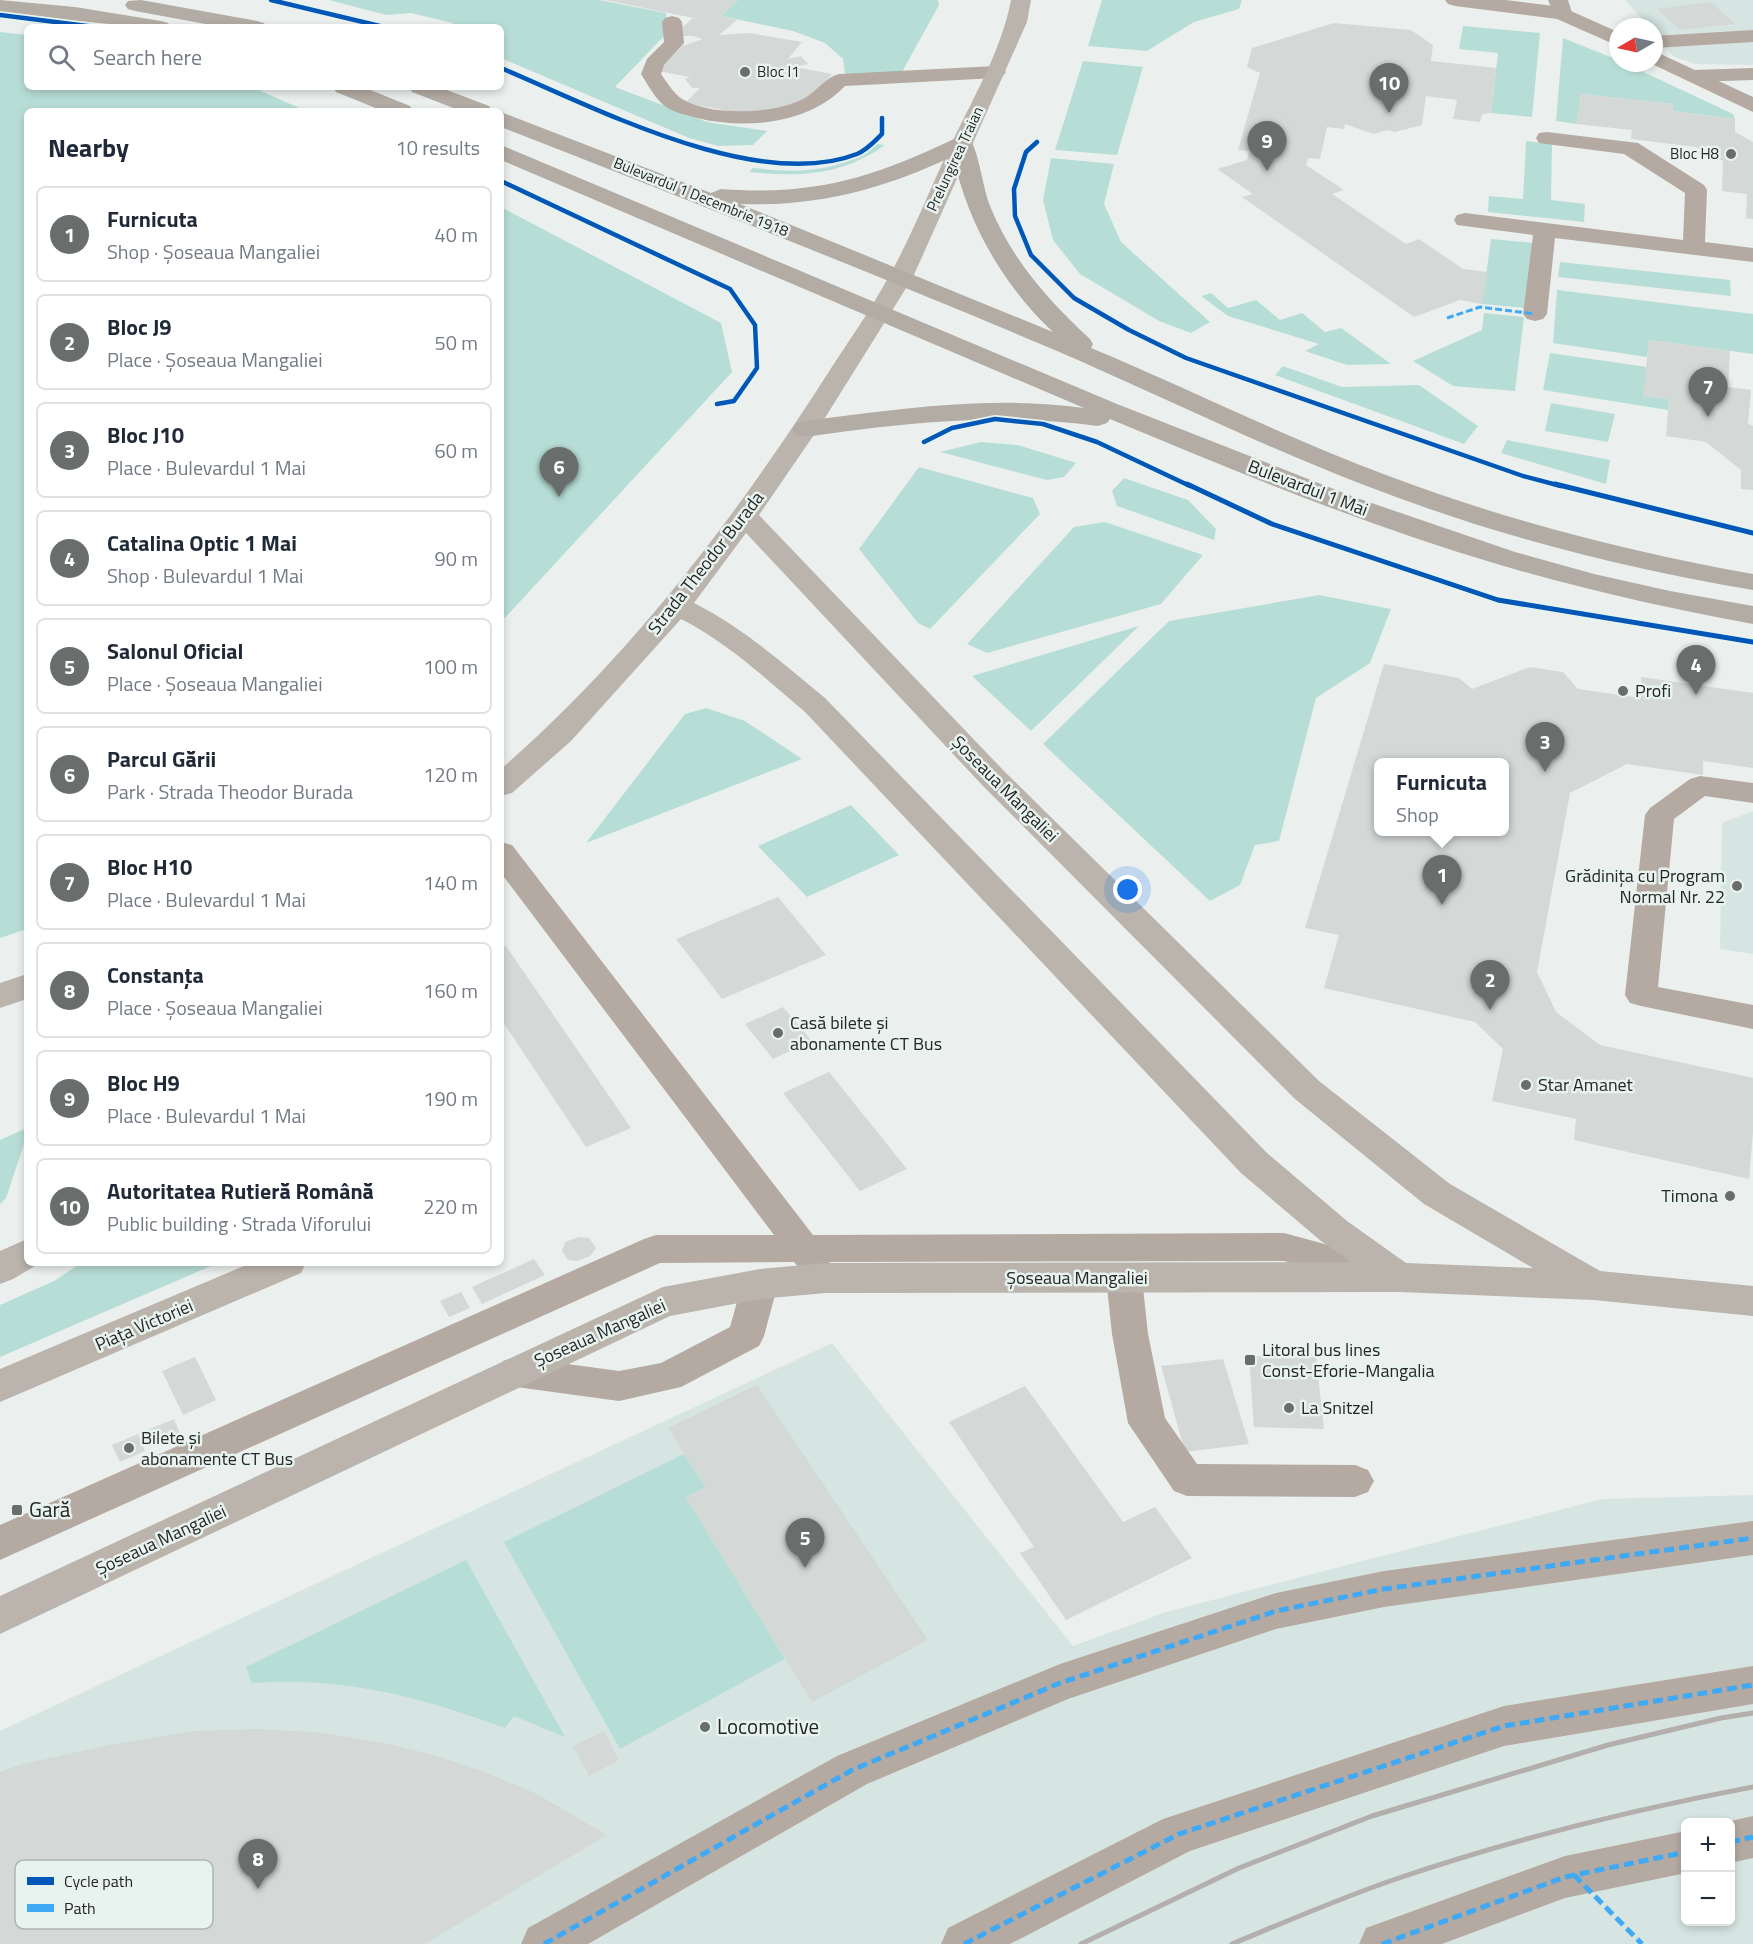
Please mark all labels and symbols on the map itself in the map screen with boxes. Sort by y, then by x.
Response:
north arrow [1609,18,1663,72]
place label: Bloc I1 [757,60,800,83]
pin: 10 [1370,63,1408,113]
marker: Bloc I1 [738,65,752,79]
street label: Prelungirea Traian [920,102,989,215]
pin: 9 [1248,122,1286,171]
place label: Bloc H8 [1670,142,1719,165]
marker: Bloc H8 [1724,147,1738,161]
street label: Bulevardul 1 Decembrie 1918 [610,151,792,242]
pin: 7 [1688,368,1728,417]
pin: 6 [540,448,578,497]
street label: Bulevardul 1 Mai [1244,452,1372,523]
street label: Strada Theodor Burada [641,485,770,640]
pin: 4 [1676,646,1716,695]
place label: Profi [1635,677,1671,704]
marker: Profi [1616,684,1630,698]
pin: 3 [1526,722,1564,772]
street label: Șoseaua Mangaliei [946,729,1065,848]
pin: 1 [1422,856,1462,905]
place label: Grădinița cu Program Normal Nr. 22 [1565,862,1725,910]
your location [1113,875,1142,904]
marker: Grădinița cu Program Normal Nr. 22 [1730,879,1744,893]
pin: 2 [1470,960,1510,1010]
place label: Casă bilete și abonamente CT Bus [790,1009,942,1057]
marker: Casă bilete și abonamente CT Bus [771,1026,785,1040]
place label: Star Amanet [1538,1071,1634,1098]
marker: Star Amanet [1519,1078,1533,1092]
place label: Timona [1661,1182,1718,1209]
marker: Timona [1723,1189,1737,1203]
street label: Șoseaua Mangaliei [1006,1264,1148,1291]
street label: Șoseaua Mangaliei [530,1291,670,1374]
street label: Piața Victoriei [91,1292,197,1357]
place label: Litoral bus lines Const-Eforie-Mangalia [1262,1336,1434,1384]
marker: Litoral bus lines Const-Eforie-Mangalia [1243,1353,1257,1367]
place label: La Snitzel [1301,1394,1374,1421]
marker: La Snitzel [1282,1401,1296,1415]
place label: Bilete și abonamente CT Bus [141,1424,293,1472]
marker: Bilete și abonamente CT Bus [122,1441,136,1455]
place label: Gară [29,1493,71,1525]
street label: Șoseaua Mangaliei [91,1497,231,1582]
marker: Gară [10,1503,24,1517]
pin: 5 [786,1518,824,1568]
place label: Locomotive [717,1710,819,1742]
marker: Locomotive [698,1720,712,1734]
pin: 8 [238,1840,278,1889]
legend [15,1860,213,1929]
text: Cycle path [64,1869,133,1893]
text: Path [64,1896,96,1920]

